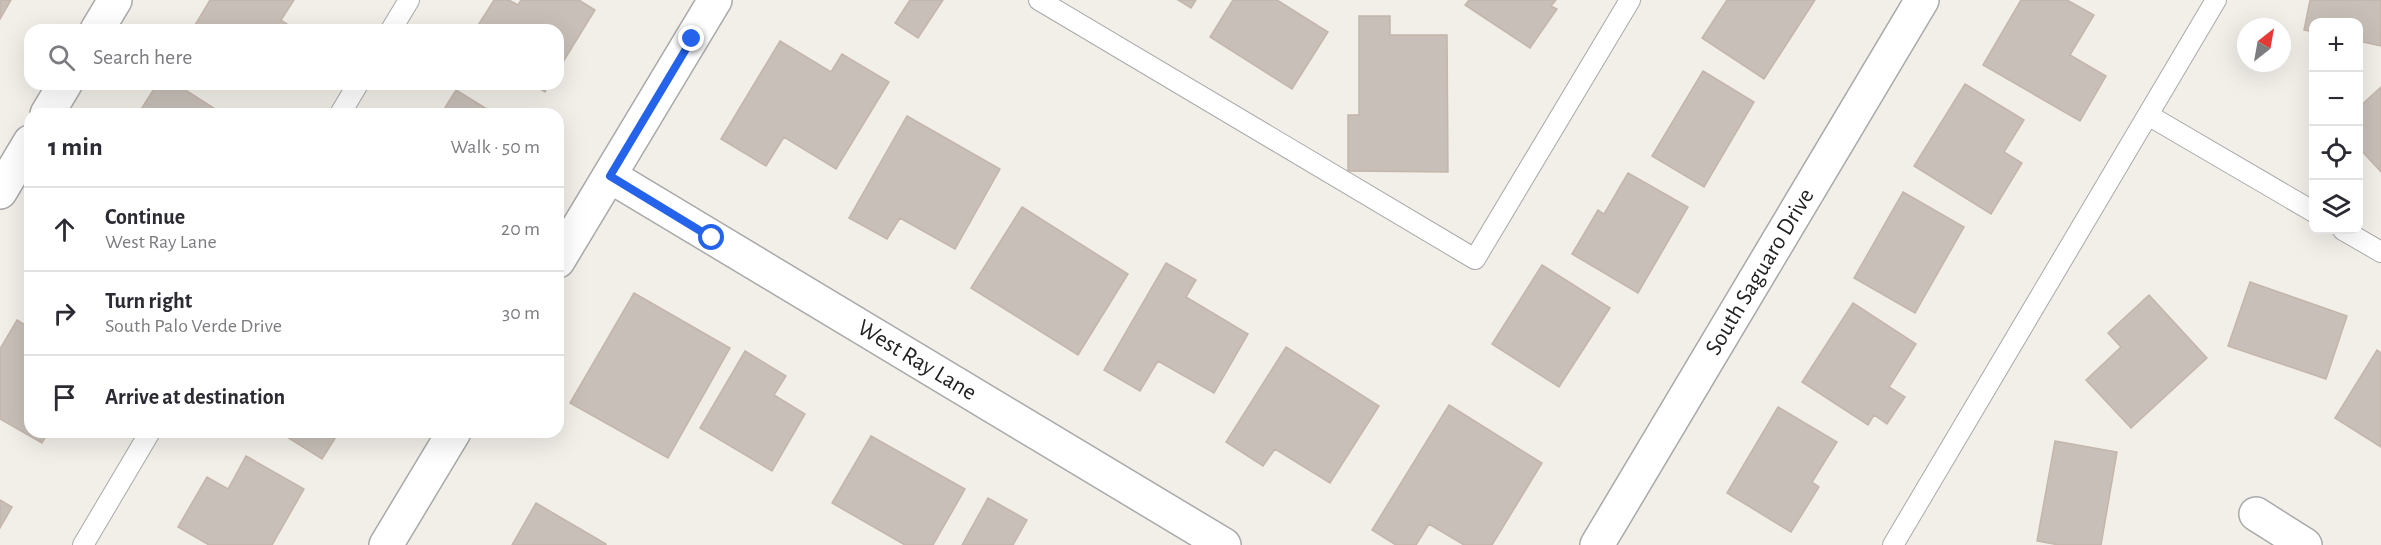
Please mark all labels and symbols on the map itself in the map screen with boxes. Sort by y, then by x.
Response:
north arrow [2237,18,2291,72]
route end [678,25,704,51]
street label: South Saguaro Drive [1701,184,1819,359]
route start [698,224,724,250]
street label: West Ray Lane [853,316,981,405]

